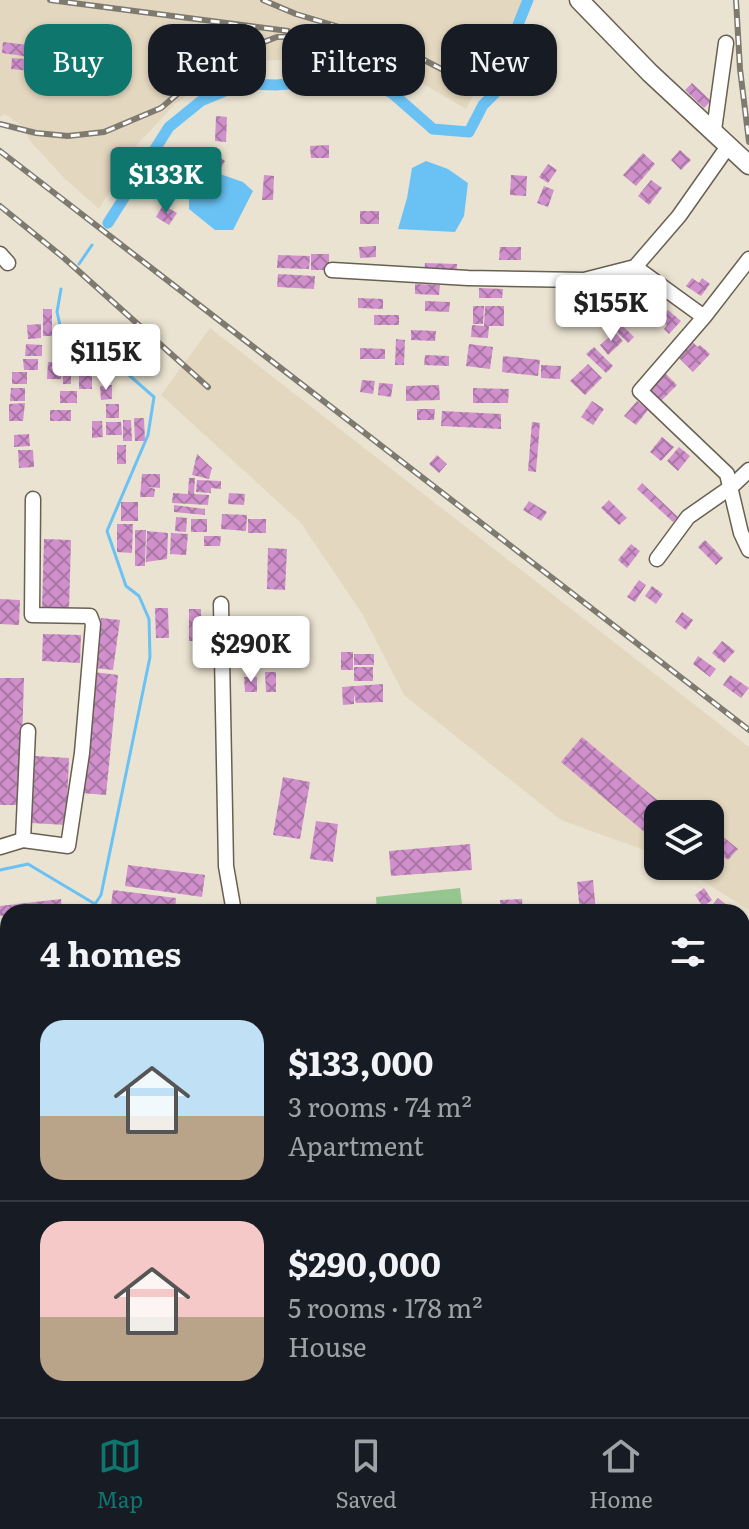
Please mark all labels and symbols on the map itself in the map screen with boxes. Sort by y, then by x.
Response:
pin: $133K [110,147,222,215]
pin: $155K [555,275,667,343]
pin: $115K [50,324,162,392]
pin: $290K [195,616,307,684]

